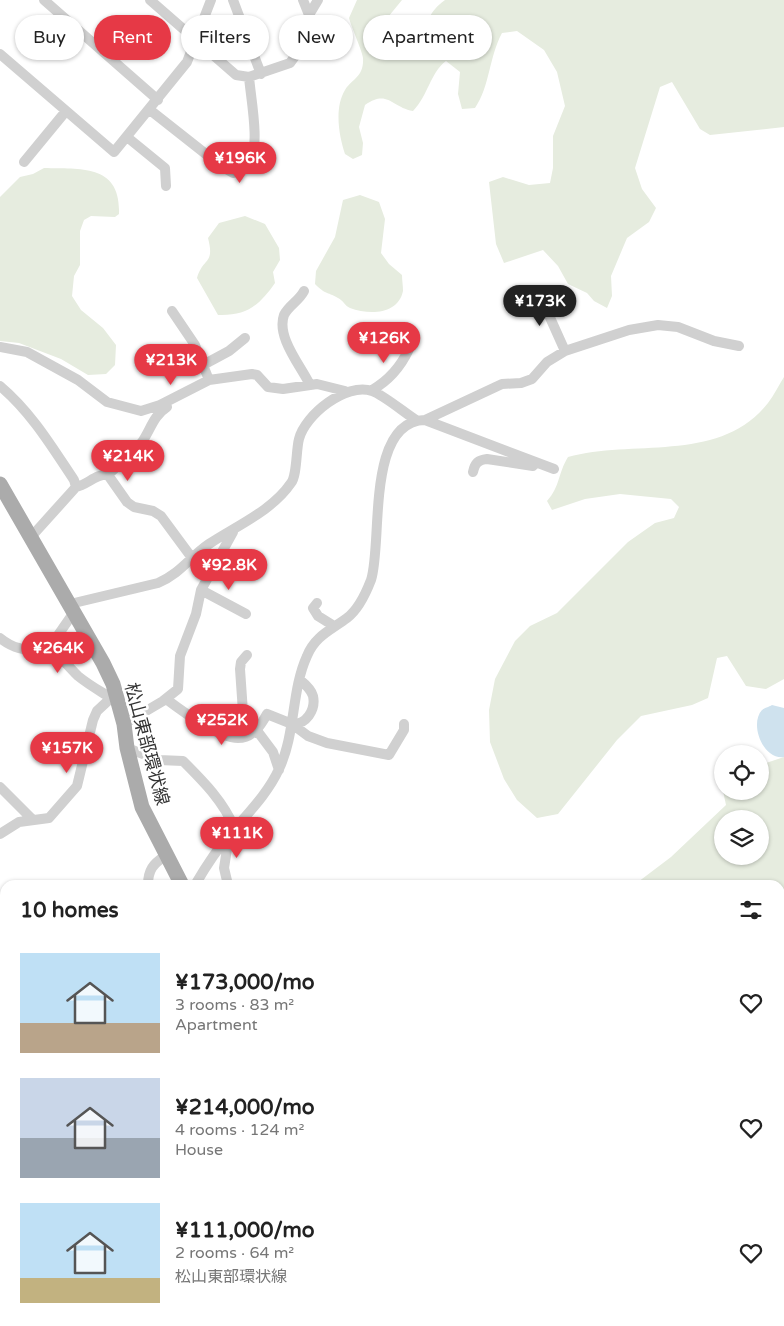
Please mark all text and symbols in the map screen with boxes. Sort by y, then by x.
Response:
chip: Buy [15,15,84,60]
chip: Rent [94,15,171,60]
chip: Filters [181,15,269,60]
chip: New [279,15,353,60]
chip: Apartment [363,15,492,60]
pin: ¥196K [205,142,275,184]
text: ¥196K [214,148,266,168]
pin: ¥173K [505,284,575,327]
text: ¥173K [514,291,566,311]
pin: ¥126K [349,322,419,364]
text: ¥126K [358,328,410,348]
pin: ¥213K [136,344,206,386]
text: ¥213K [145,350,197,370]
pin: ¥214K [93,440,163,482]
text: ¥214K [102,446,154,466]
pin: ¥92.8K [188,548,270,591]
text: ¥92.8K [201,555,257,575]
pin: ¥264K [23,632,93,674]
text: ¥264K [32,638,84,658]
street label: 松山東部環状線 [120,680,174,808]
pin: ¥252K [187,704,257,746]
text: ¥252K [196,710,248,730]
pin: ¥157K [32,732,102,774]
text: ¥157K [41,738,93,758]
map controls [714,745,769,865]
button: locate [714,745,769,800]
button: layers [714,810,769,865]
pin: ¥111K [202,816,272,859]
text: ¥111K [211,823,263,843]
icon: filters [737,896,765,924]
text: 10 homes [20,898,119,923]
text: ¥173,000/mo [175,970,314,995]
icon: home [60,973,120,1033]
icon: heart [737,989,765,1017]
text: 3 rooms · 83 m² [175,995,294,1015]
text: Apartment [175,1015,258,1035]
text: ¥214,000/mo [175,1095,314,1120]
icon: home [60,1098,120,1158]
icon: heart [737,1114,765,1142]
text: 4 rooms · 124 m² [175,1120,304,1140]
text: House [175,1140,223,1160]
text: ¥111,000/mo [175,1218,314,1243]
icon: home [60,1223,120,1283]
icon: heart [737,1239,765,1267]
text: 2 rooms · 64 m² [175,1243,294,1263]
text: 松山東部環状線 [175,1267,287,1287]

